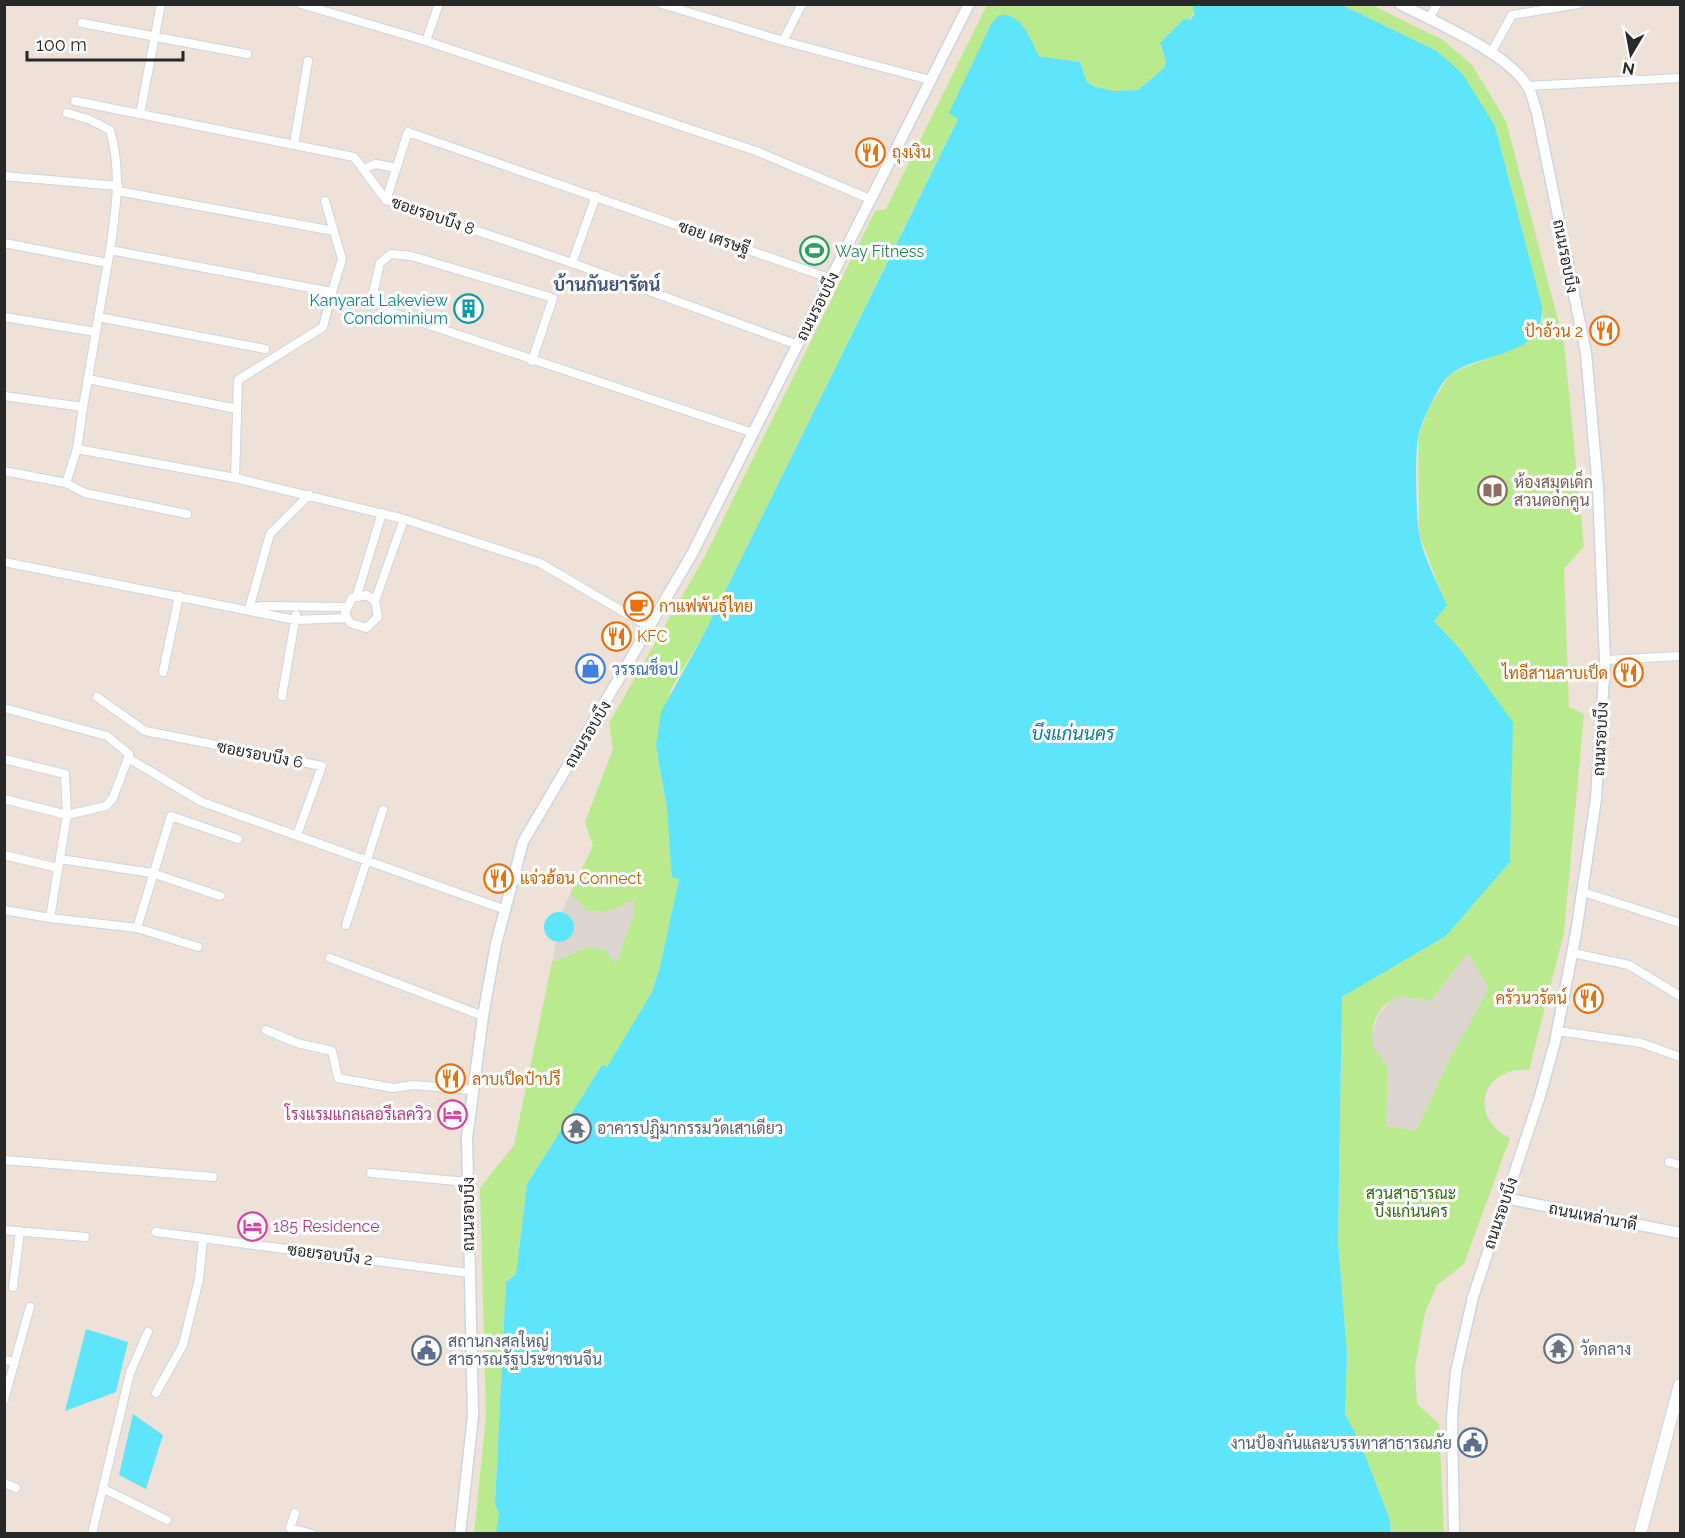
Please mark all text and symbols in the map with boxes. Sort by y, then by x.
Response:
scale bar [27,24,183,62]
north arrow [1601,24,1661,84]
text: 100 m [36,34,87,55]
text: N [1621,58,1636,79]
restaurant icon: ถุงเงิน [855,136,887,168]
place label: ถุงเงิน [892,143,931,164]
street label: ซอยรอบบึง 8 [389,191,477,239]
street label: ซอย เศรษฐี [675,215,753,259]
street label: ถนนรอบบึง [1549,217,1583,295]
sports icon: Way Fitness [798,235,830,267]
place label: Way Fitness [835,242,924,261]
street label: ถนนรอบบึง [791,268,843,344]
district label: บ้านกันยารัตน์ [554,272,661,295]
place label: Kanyarat Lakeview Condominium [310,291,448,328]
building icon: Kanyarat Lakeview Condominium [453,293,485,325]
restaurant icon: ป้าอ้วน 2 [1588,315,1620,347]
place label: ป้าอ้วน 2 [1525,321,1583,341]
place label: ห้องสมุดเด็ก สวนดอกคูน [1514,469,1593,512]
library icon: ห้องสมุดเด็ก สวนดอกคูน [1477,475,1509,507]
cafe icon: กาแฟพันธุ์ไทย [622,590,654,622]
place label: กาแฟพันธุ์ไทย [659,594,753,618]
restaurant icon: KFC [600,620,632,652]
place label: KFC [637,627,667,646]
shop icon: วรรณช็อป [575,653,607,685]
place label: วรรณช็อป [612,656,679,679]
restaurant icon: ไทอีสานลาบเป็ด [1613,657,1645,689]
place label: ไทอีสานลาบเป็ด [1500,662,1608,683]
street label: ถนนรอบบึง [559,697,615,771]
street label: ถนนรอบบึง [1588,701,1612,777]
water label: บึงแก่นนคร [1031,722,1116,744]
street label: ซอยรอบบึง 6 [215,736,305,772]
restaurant icon: แจ่วฮ้อน Connect [483,862,515,894]
place label: แจ่วฮ้อน Connect [520,868,642,888]
restaurant icon: ครัวนวรัตน์ [1572,982,1604,1014]
place label: ครัวนวรัตน์ [1495,986,1567,1008]
restaurant icon: ลาบเป็ดป๋าปรี [435,1063,467,1095]
place label: ลาบเป็ดป๋าปรี [472,1068,561,1089]
hotel icon: โรงแรมแกลเลอรีเลควิว [437,1098,469,1130]
place label: โรงแรมแกลเลอรีเลควิว [284,1103,432,1124]
temple icon: อาคารปฏิมากรรมวัดเสาเดียว [560,1112,592,1144]
place label: อาคารปฏิมากรรมวัดเสาเดียว [597,1117,783,1139]
street label: ถนนรอบบึง [1478,1174,1522,1252]
street label: ถนนรอบบึง [458,1177,478,1251]
park label: สวนสาธารณะ บึงแก่นนคร [1366,1184,1456,1221]
street label: ถนนเหล่านาดี [1547,1197,1639,1234]
hotel icon: 185 Residence [236,1210,268,1242]
place label: 185 Residence [273,1217,380,1236]
street label: ซอยรอบบึง 2 [286,1239,374,1269]
place label: สถานกงสุลใหญ่ สาธารณรัฐประชาชนจีน [448,1330,602,1370]
temple icon: วัดกลาง [1543,1333,1575,1365]
public building icon: สถานกงสุลใหญ่ สาธารณรัฐประชาชนจีน [411,1334,443,1366]
place label: วัดกลาง [1580,1339,1631,1359]
public building icon: งานป้องกันและบรรเทาสาธารณภัย [1457,1427,1489,1459]
place label: งานป้องกันและบรรเทาสาธารณภัย [1231,1433,1452,1453]

